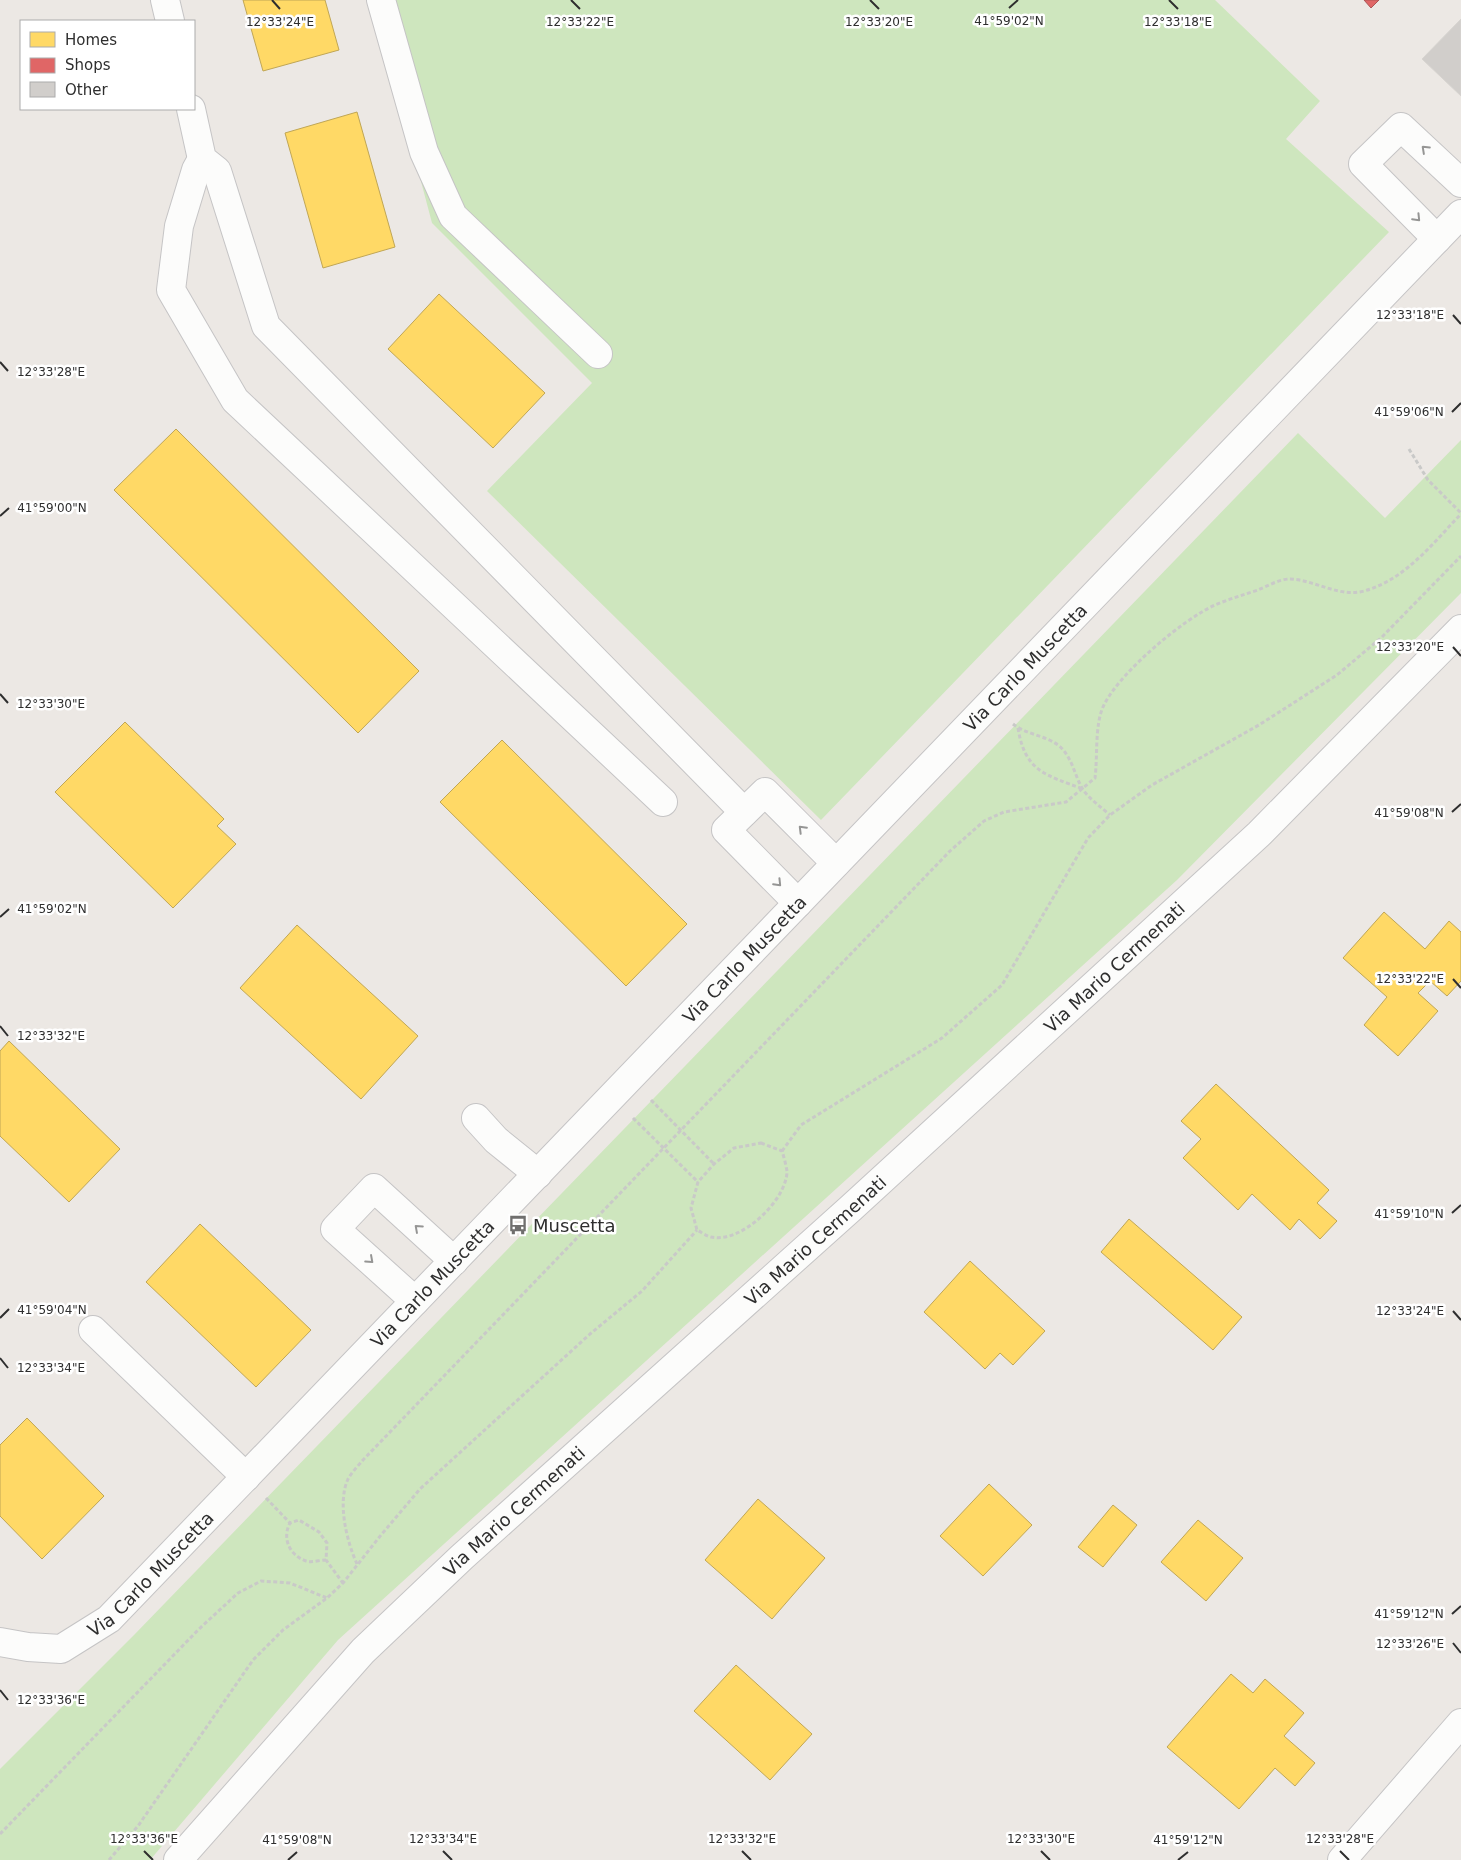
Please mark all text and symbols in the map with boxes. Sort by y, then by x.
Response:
text: 41°59'02"N [974,14,1044,28]
text: 12°33'24"E [246,15,314,29]
text: 12°33'22"E [546,15,614,29]
text: 12°33'20"E [845,15,913,29]
text: 12°33'18"E [1144,15,1212,29]
legend [20,20,195,110]
text: Homes [65,31,117,49]
text: Shops [65,56,111,74]
text: Other [65,81,108,99]
one-way arrow [1422,146,1431,155]
one-way arrow [1411,213,1420,222]
text: 12°33'18"E [1376,308,1444,322]
text: 12°33'28"E [17,365,85,379]
text: 41°59'06"N [1374,405,1444,419]
text: 41°59'00"N [17,501,87,515]
street label: Via Carlo Muscetta [959,599,1091,735]
text: 12°33'20"E [1376,640,1444,654]
text: 12°33'30"E [17,697,85,711]
text: 41°59'08"N [1374,806,1444,820]
one-way arrow [798,826,807,835]
one-way arrow [772,877,781,886]
street label: Via Carlo Muscetta [678,891,810,1027]
street label: Via Mario Cermenati [1039,897,1189,1037]
text: 41°59'02"N [17,902,87,916]
text: 12°33'22"E [1376,972,1444,986]
text: 12°33'32"E [17,1029,85,1043]
street label: Via Mario Cermenati [740,1171,890,1309]
text: 41°59'10"N [1374,1207,1444,1221]
bus stop icon: Muscetta [507,1214,529,1236]
street label: Via Carlo Muscetta [366,1215,498,1351]
place label: Muscetta [533,1215,615,1236]
one-way arrow [415,1225,424,1234]
one-way arrow [365,1255,374,1264]
text: 41°59'04"N [17,1303,87,1317]
text: 12°33'24"E [1376,1304,1444,1318]
text: 12°33'34"E [17,1361,85,1375]
street label: Via Mario Cermenati [439,1442,589,1580]
street label: Via Carlo Muscetta [83,1507,217,1640]
text: 41°59'12"N [1374,1607,1444,1621]
text: 12°33'26"E [1376,1637,1444,1651]
text: 12°33'36"E [17,1693,85,1707]
text: 12°33'36"E [110,1832,178,1846]
text: 12°33'34"E [409,1832,477,1846]
text: 12°33'32"E [708,1832,776,1846]
text: 12°33'30"E [1007,1832,1075,1846]
text: 12°33'28"E [1306,1832,1374,1846]
text: 41°59'08"N [262,1833,332,1847]
text: 41°59'12"N [1153,1833,1223,1847]

